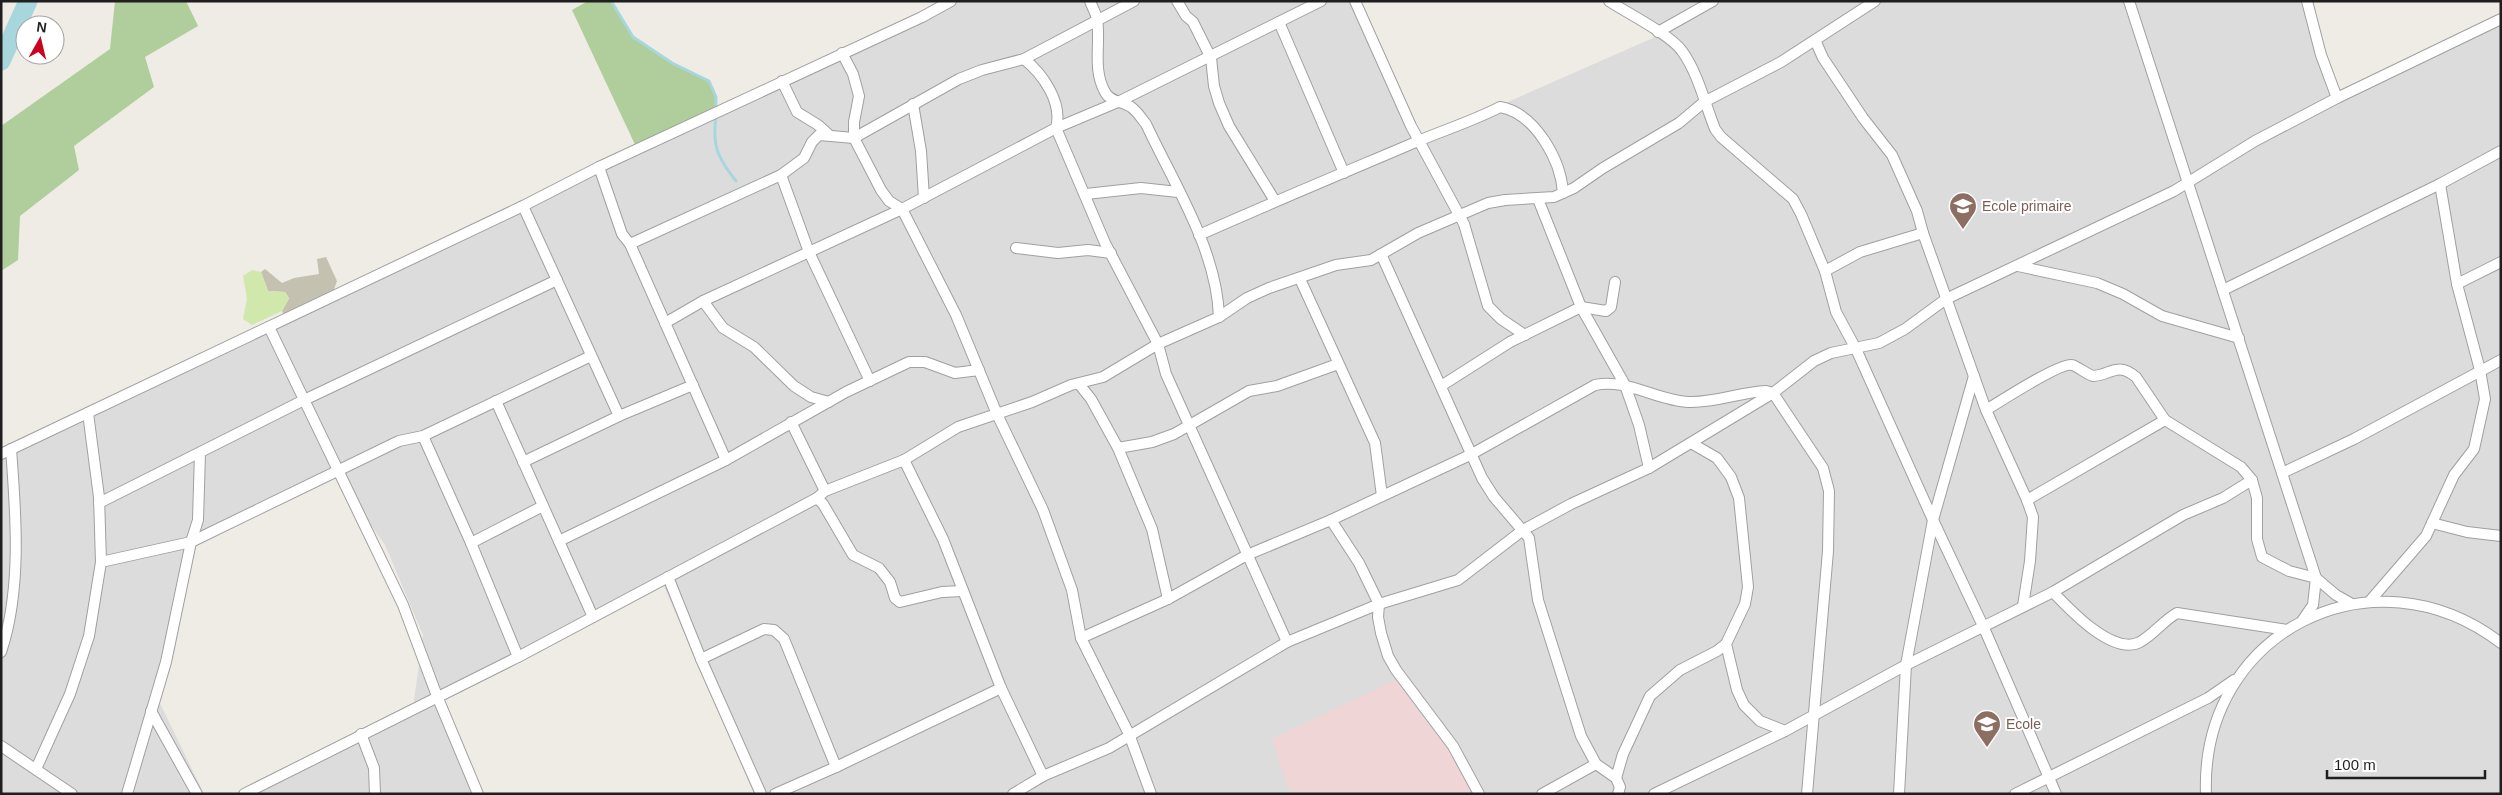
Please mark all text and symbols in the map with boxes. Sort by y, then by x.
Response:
north arrow [15,15,65,65]
text: N [36,18,48,36]
school or university icon: Ecole primaire [1948,191,1978,230]
place label: Ecole primaire [1982,198,2072,214]
school or university icon: Ecole [1972,709,2002,748]
place label: Ecole [2006,716,2041,732]
scale bar [2327,748,2484,780]
text: 100 m [2334,756,2376,773]

